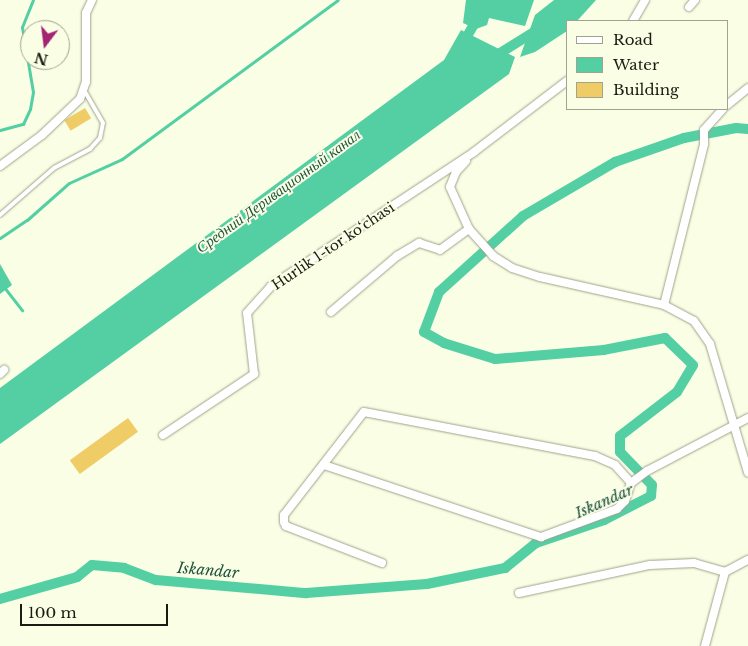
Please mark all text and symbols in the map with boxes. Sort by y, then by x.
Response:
north arrow [20,20,70,70]
legend [566,20,728,110]
text: Road [613,30,653,49]
text: N [33,48,50,69]
text: Water [613,55,659,74]
text: Building [613,80,679,99]
water label: Средний Деривационный канал [193,126,363,256]
street label: Hurlik 1-tor ko‘chasi [268,199,398,293]
water label: Iskandar [572,480,636,522]
water label: Iskandar [176,558,240,582]
scale bar [22,594,170,626]
text: 100 m [28,603,77,622]

